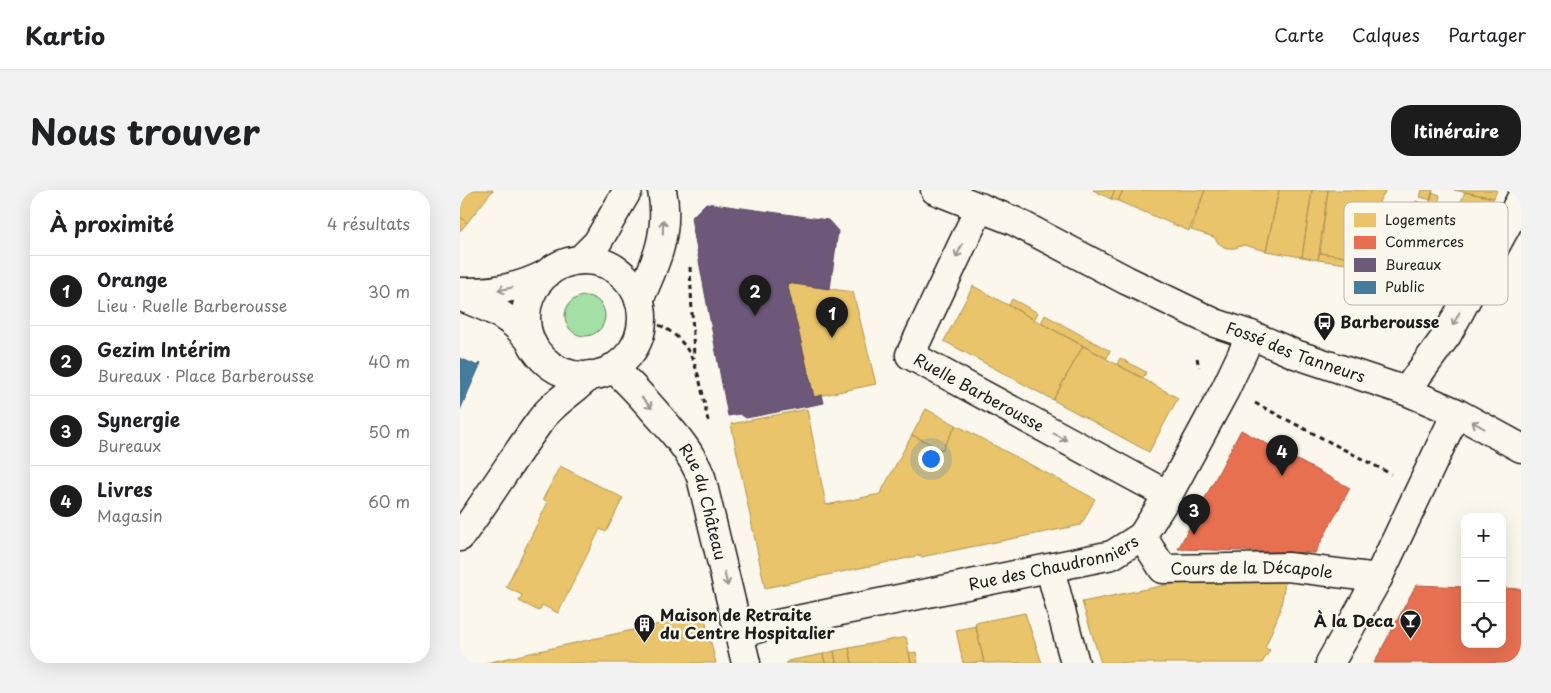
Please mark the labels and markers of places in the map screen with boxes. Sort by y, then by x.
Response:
pin: 2 [739,275,771,316]
pin: 1 [816,297,848,338]
place label: Barberousse [1340,309,1440,333]
bus stop icon: Barberousse [1312,310,1336,341]
pin: 4 [1266,435,1298,476]
pin: 3 [1178,494,1210,535]
place label: Maison de Retraite du Centre Hospitalier [660,602,835,644]
place label: À la Deca [1314,608,1394,632]
bar icon: À la Deca [1398,609,1422,640]
building icon: Maison de Retraite du Centre Hospitalier [632,612,656,643]

